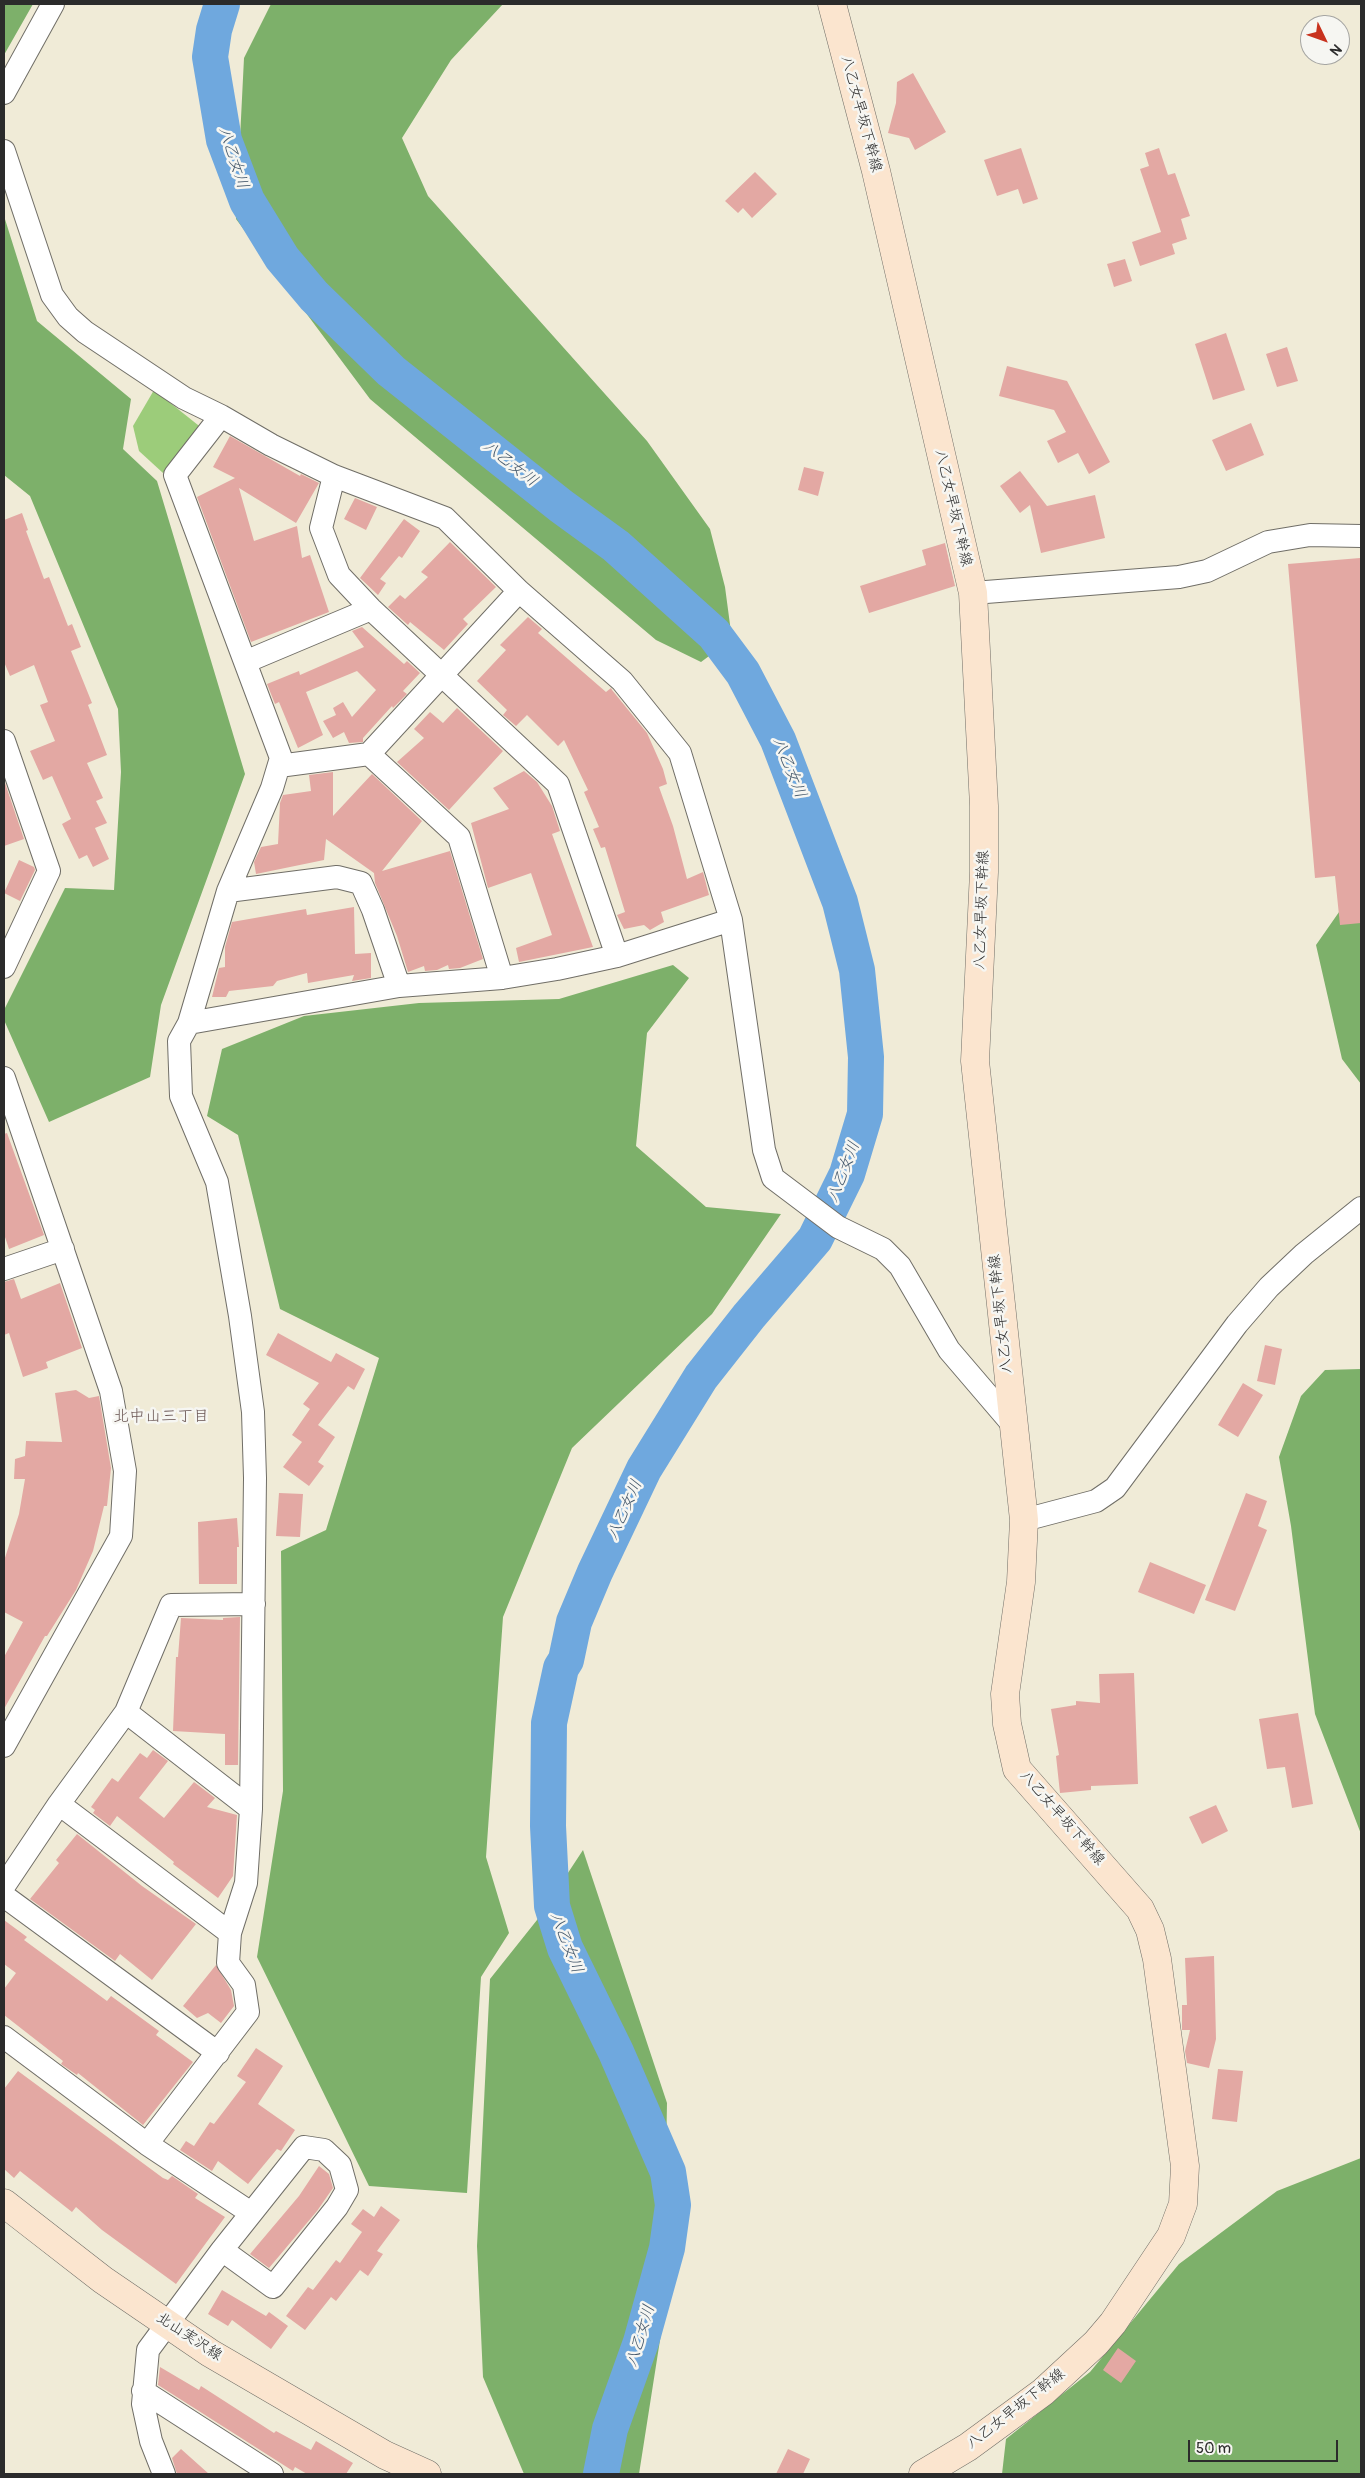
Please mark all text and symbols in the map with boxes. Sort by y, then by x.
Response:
north arrow [1300,15,1350,65]
text: N [1326,40,1345,59]
street label: 八乙女早坂下幹線 [837,54,885,174]
water label: 八乙女川 [214,125,252,191]
water label: 八乙女川 [479,437,541,491]
street label: 八乙女早坂下幹線 [931,448,975,568]
water label: 八乙女川 [768,735,810,801]
street label: 八乙女早坂下幹線 [971,850,993,970]
water label: 八乙女川 [824,1139,864,1205]
street label: 八乙女早坂下幹線 [986,1253,1016,1375]
district label: 北中山三丁目 [113,1407,209,1427]
water label: 八乙女川 [603,1477,647,1543]
street label: 八乙女早坂下幹線 [1016,1767,1108,1869]
water label: 八乙女川 [546,1910,586,1976]
water label: 八乙女川 [622,2303,660,2369]
street label: 北山実沢線 [153,2309,225,2365]
street label: 八乙女早坂下幹線 [963,2365,1069,2453]
scale bar [1190,2430,1340,2462]
text: 50 m [1196,2439,1231,2458]

